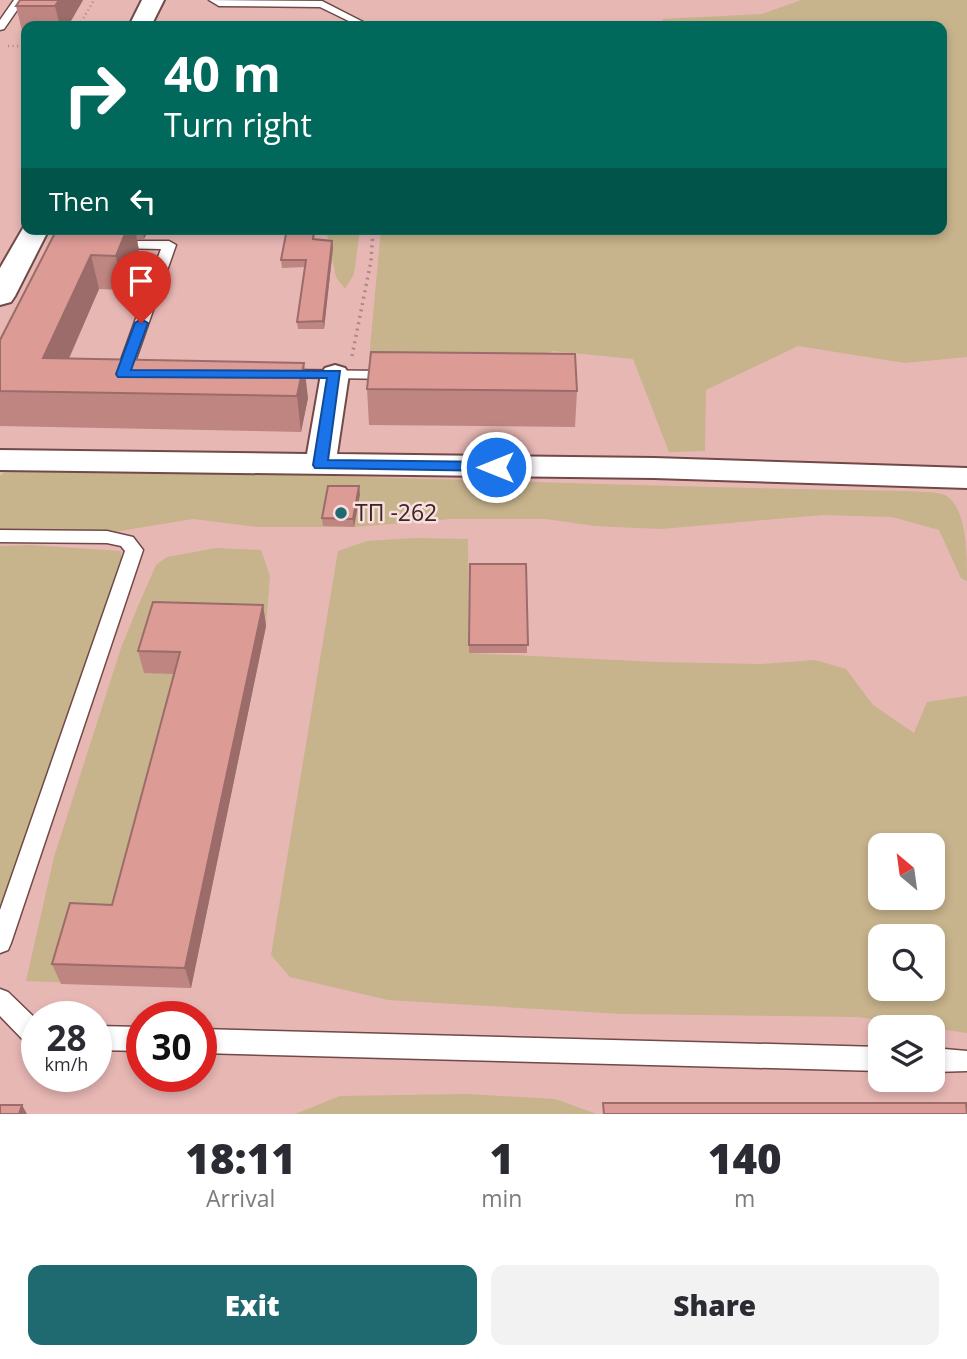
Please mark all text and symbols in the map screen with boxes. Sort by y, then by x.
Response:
text: 40 m [164,40,281,106]
icon: right [49,49,140,140]
text: Turn right [164,103,312,146]
icon: left [124,182,162,220]
text: Then [49,183,110,219]
pin [111,251,171,323]
icon: arrive [122,262,160,300]
position arrow [459,430,533,504]
place label: ТП -262 [355,496,437,528]
marker: ТП -262 [333,505,349,521]
north arrow [868,833,945,910]
map controls [868,833,945,1092]
button: search [868,924,945,1001]
speed limit sign: 30 [126,1001,217,1092]
text: 28 [46,1014,87,1061]
button: layers [868,1015,945,1092]
text: km/h [45,1052,88,1076]
text: 18:11 [185,1129,296,1186]
text: 1 [490,1129,514,1186]
text: 140 [708,1129,782,1186]
text: Arrival [206,1182,275,1214]
text: min [481,1182,522,1214]
text: m [734,1182,755,1214]
button: Exit [28,1265,477,1345]
button: Share [491,1265,939,1345]

